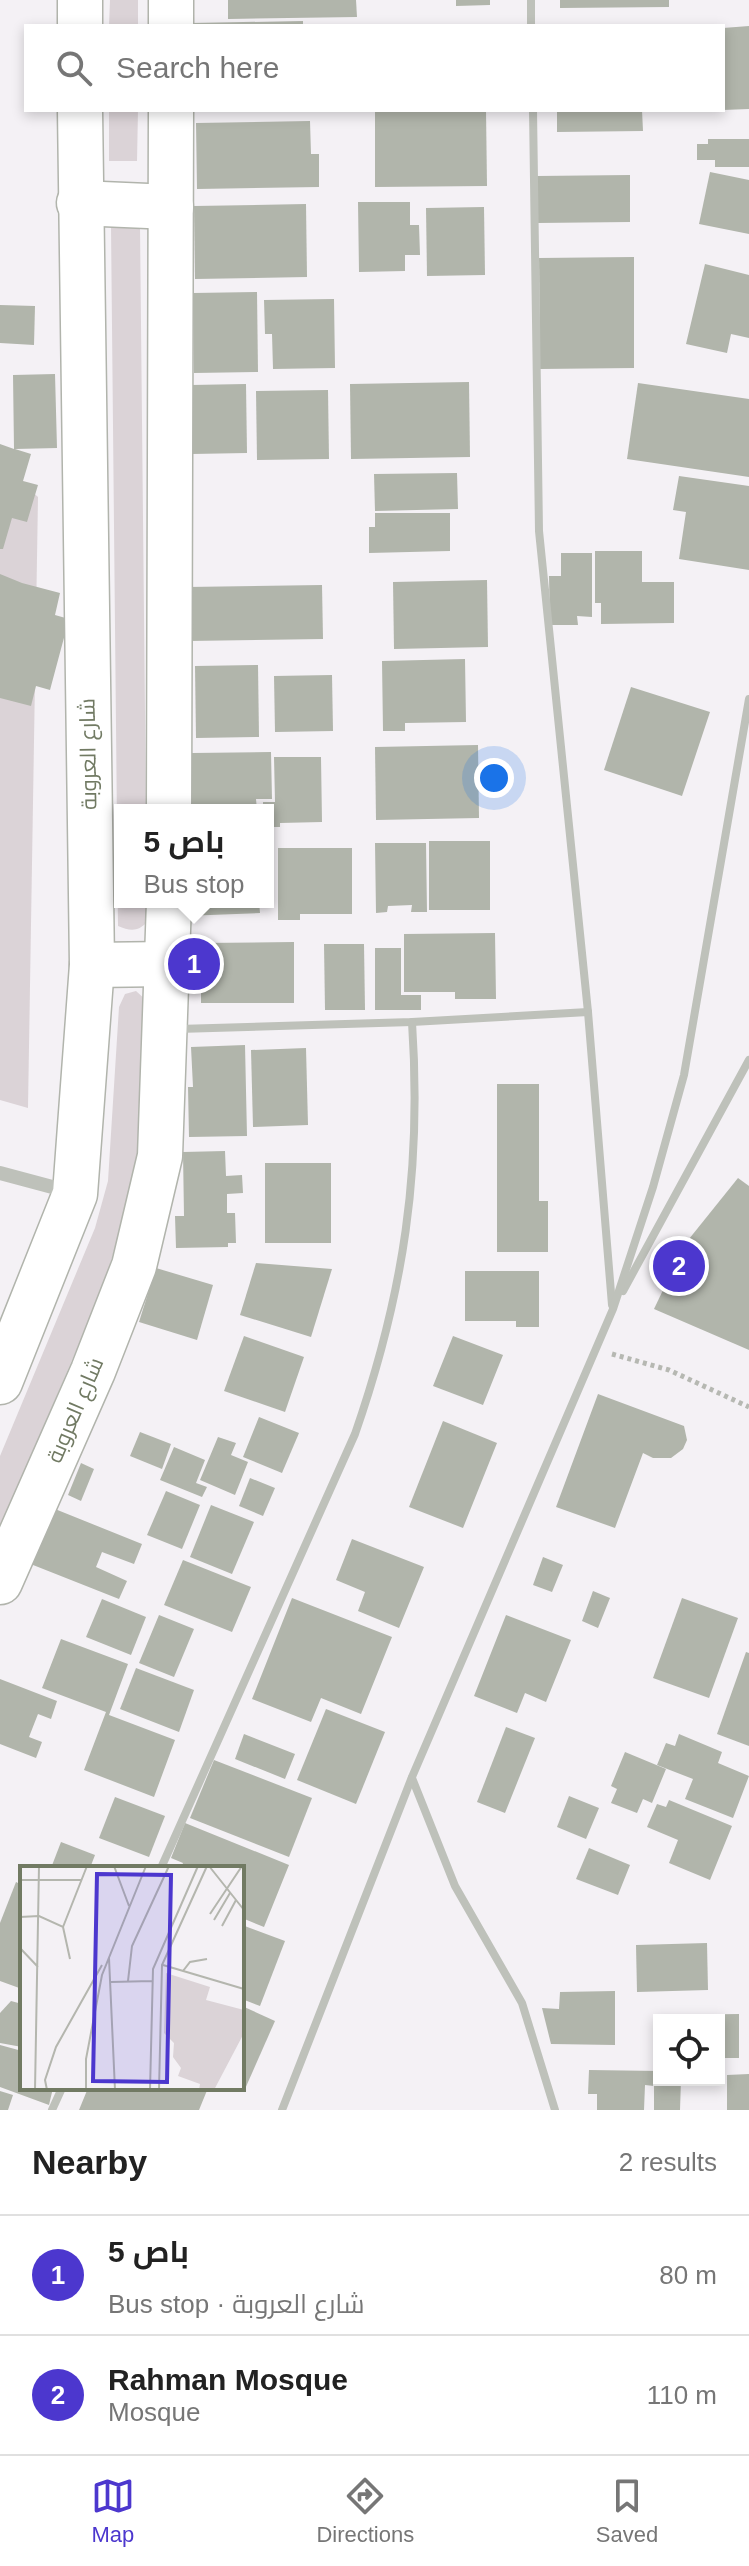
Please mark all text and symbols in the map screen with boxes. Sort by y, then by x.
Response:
search box [24,24,725,112]
icon: search [52,46,96,90]
text: Search here [116,51,279,84]
street label: شارع العروبة [75,698,103,810]
your location [474,758,514,798]
popup [114,804,274,908]
text: باص 5 [143,825,224,858]
text: Bus stop [143,869,245,899]
pin: 1 [168,934,220,994]
pin: 2 [653,1236,705,1296]
street label: شارع العروبة [42,1354,110,1467]
inset map [20,1866,244,2090]
map controls [653,2014,725,2086]
button: locate [653,2014,725,2086]
text: Nearby [32,2143,147,2181]
text: 2 results [619,2147,717,2177]
text: باص 5 [108,2235,189,2268]
text: 1 [51,2260,65,2290]
text: 80 m [659,2260,717,2290]
text: Bus stop · شارع العروبة [108,2289,365,2319]
text: Rahman Mosque [108,2363,348,2396]
text: 2 [51,2380,65,2410]
text: 110 m [647,2380,717,2410]
text: Mosque [108,2397,201,2427]
tab: Map [91,2474,135,2548]
tab: Directions [316,2474,414,2548]
tab: Saved [596,2474,658,2548]

